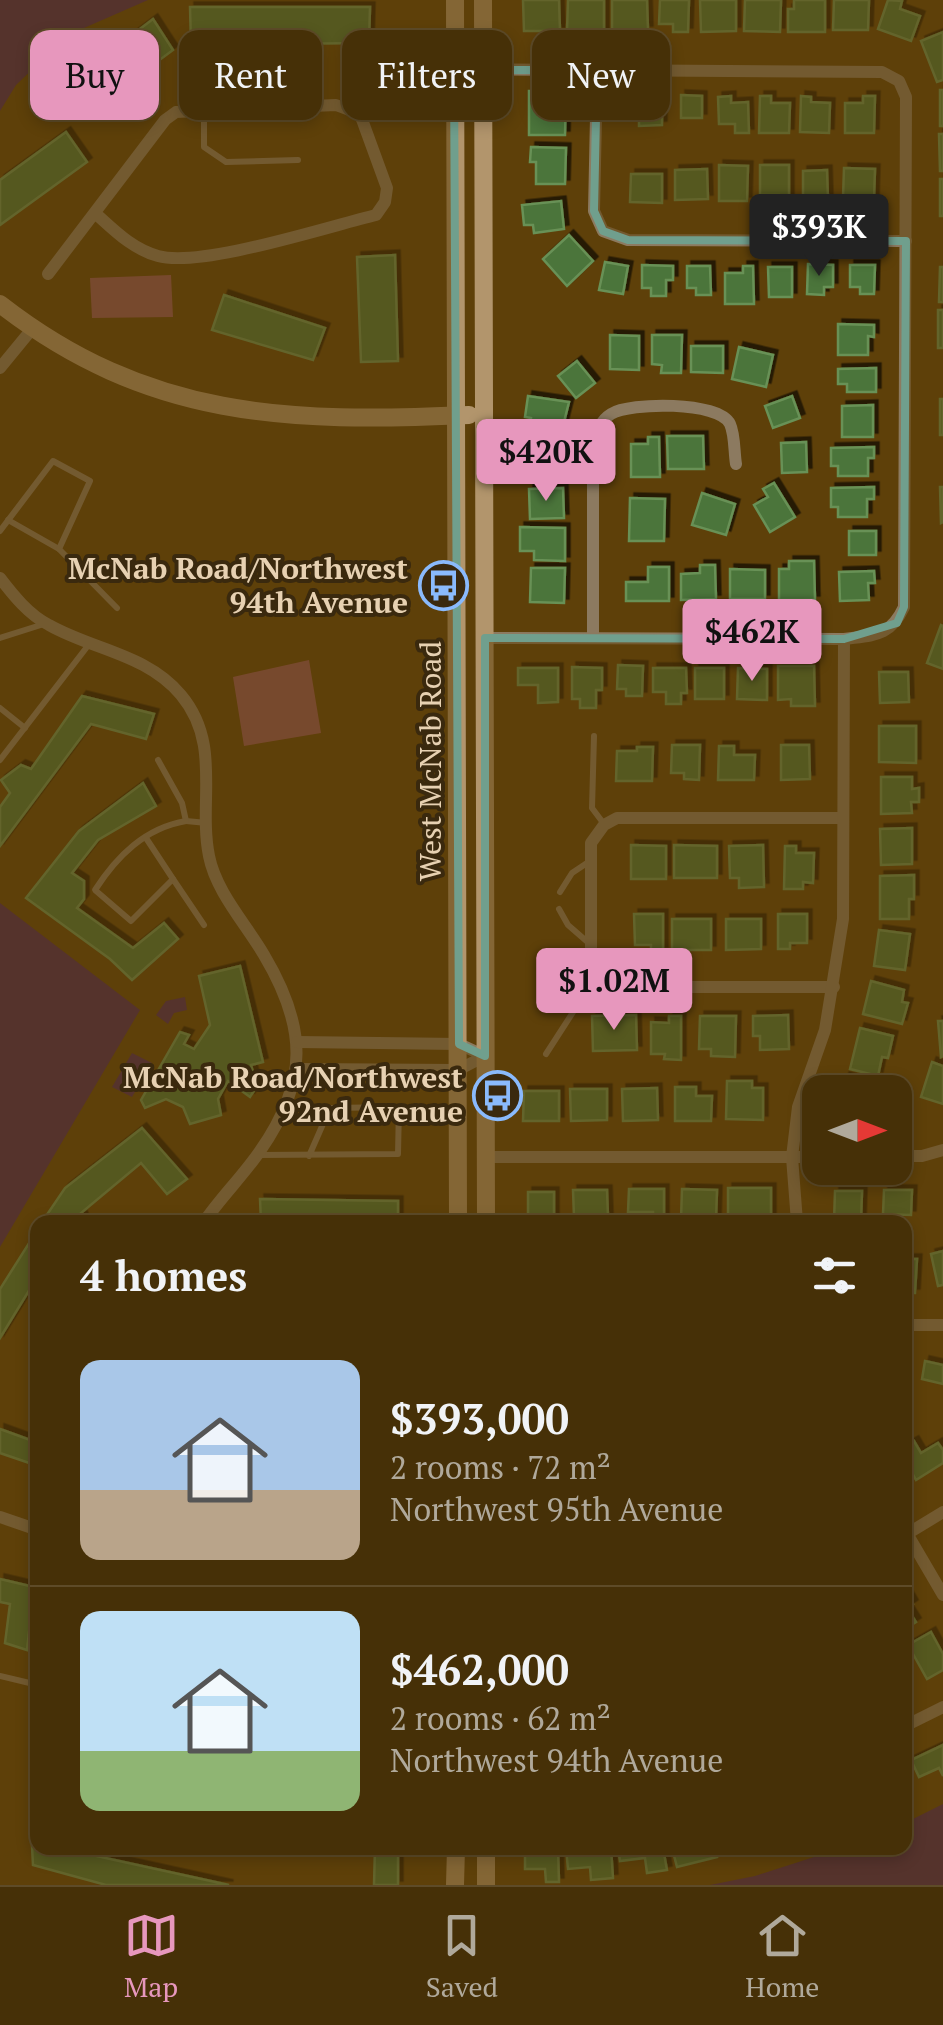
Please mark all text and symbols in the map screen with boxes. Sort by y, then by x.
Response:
chip: Buy [30,30,159,120]
chip: Rent [179,30,322,120]
chip: Filters [342,30,512,120]
chip: New [532,30,670,120]
pin: $393K [749,194,889,279]
text: $393K [771,205,867,247]
pin: $420K [476,419,616,504]
text: $420K [498,430,594,472]
place label: McNab Road/Northwest 94th Avenue [68,548,408,622]
bus stop icon: McNab Road/Northwest 94th Avenue [417,560,469,612]
pin: $462K [682,599,822,684]
text: $462K [704,610,800,652]
street label: West McNab Road [410,641,450,881]
pin: $1.02M [533,948,695,1033]
text: $1.02M [558,959,670,1001]
place label: McNab Road/Northwest 92nd Avenue [123,1057,463,1131]
bus stop icon: McNab Road/Northwest 92nd Avenue [472,1069,524,1121]
north arrow [802,1075,912,1185]
map controls [802,1075,912,1185]
text: 4 homes [80,1247,247,1303]
icon: filters [807,1248,862,1303]
text: $393,000 [390,1390,569,1446]
icon: home [160,1400,280,1520]
text: 2 rooms · 72 m² [390,1446,611,1488]
text: Northwest 95th Avenue [390,1488,723,1530]
text: $462,000 [390,1641,569,1697]
icon: home [160,1651,280,1771]
text: 2 rooms · 62 m² [390,1697,611,1739]
text: Northwest 94th Avenue [390,1739,723,1781]
tab: Map [124,1908,179,2005]
tab: Saved [426,1908,498,2005]
tab: Home [745,1908,819,2005]

